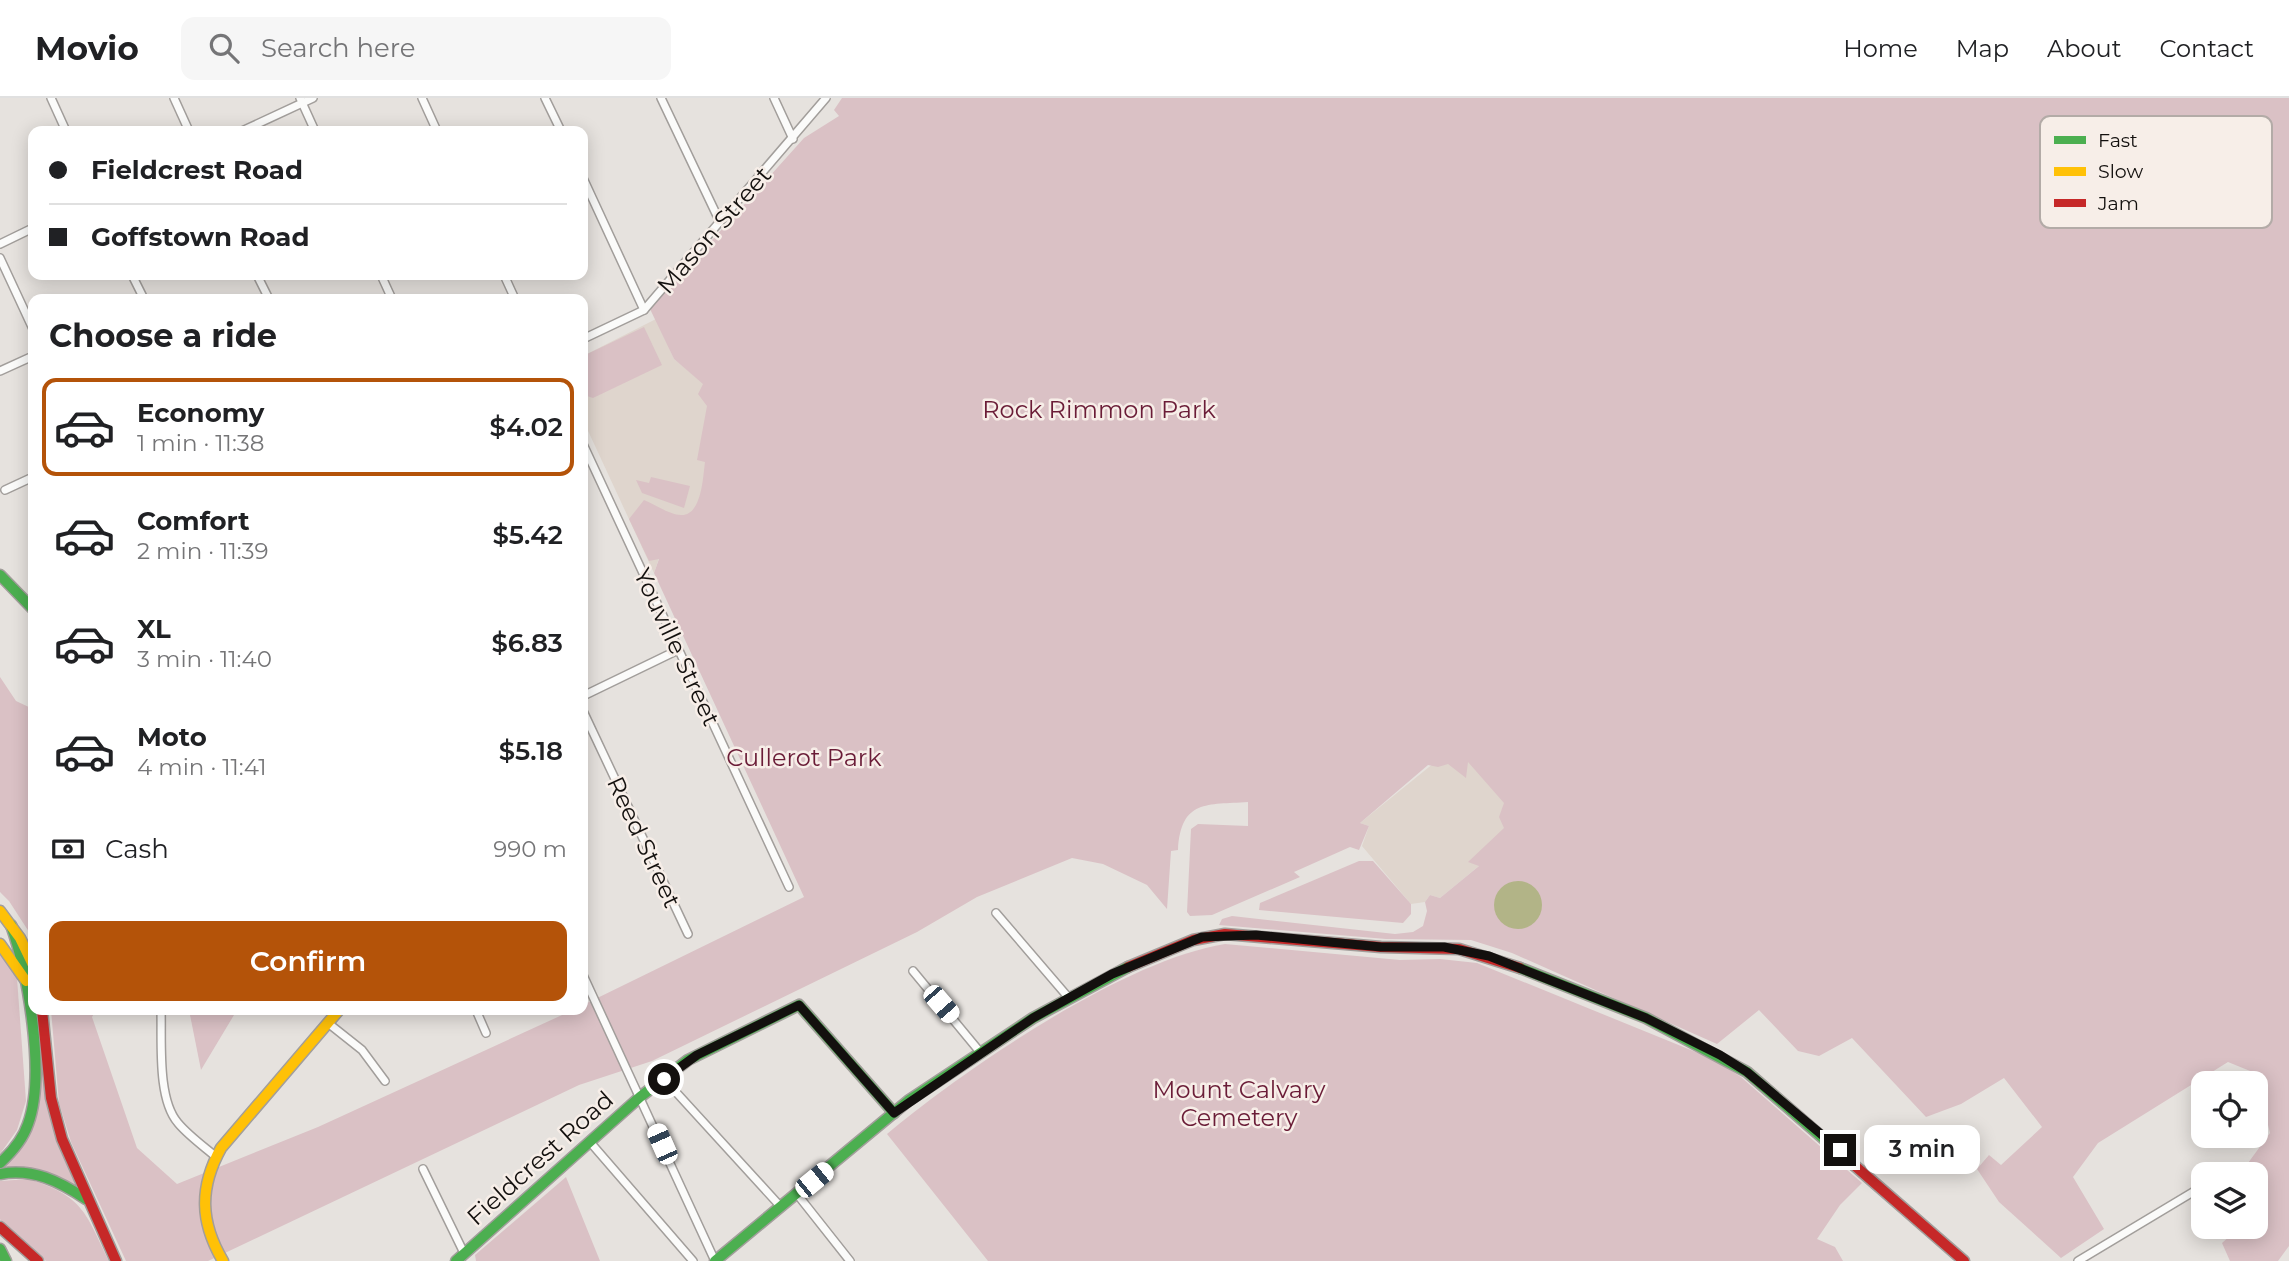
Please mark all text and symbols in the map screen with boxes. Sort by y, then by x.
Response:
search box [181,17,671,80]
text: Movio [35,28,139,68]
icon: search [205,29,243,67]
text: Search here [261,32,416,64]
text: Home [1843,34,1918,63]
text: Map [1956,34,2009,63]
text: About [2047,34,2121,63]
text: Contact [2159,34,2254,63]
legend [2040,116,2272,228]
text: Fast [2098,129,2138,152]
text: Fieldcrest Road [91,154,303,186]
street label: Mason Street [651,160,777,299]
text: Slow [2098,160,2143,183]
text: Jam [2097,192,2139,215]
text: Goffstown Road [91,221,309,253]
text: Choose a ride [49,316,277,355]
park label: Rock Rimmon Park [982,395,1216,424]
icon: car [53,396,116,459]
text: Economy [137,397,264,429]
text: $4.02 [490,411,563,443]
text: 1 min · 11:38 [137,429,264,457]
icon: car [53,504,116,567]
text: Comfort [137,505,249,537]
text: $5.42 [492,519,563,551]
text: 2 min · 11:39 [137,537,269,565]
street label: Youville Street [628,564,726,731]
icon: car [53,612,116,675]
text: XL [137,613,171,645]
text: $6.83 [491,627,563,659]
text: 3 min · 11:40 [137,645,272,673]
icon: car [53,720,116,783]
text: Moto [137,721,207,753]
text: $5.18 [499,735,563,767]
park label: Cullerot Park [726,743,882,772]
text: 4 min · 11:41 [137,753,267,781]
street label: Reed Street [601,772,687,912]
icon: cash [49,830,87,868]
text: Cash [105,833,169,865]
text: 990 m [493,835,567,863]
button: Confirm [49,921,567,1001]
car [920,981,963,1027]
route start [648,1063,680,1095]
map controls [2191,1071,2268,1239]
button: locate [2191,1071,2268,1148]
park label: Mount Calvary Cemetery [1153,1075,1325,1132]
street label: Fieldcrest Road [461,1085,619,1231]
car [644,1121,681,1167]
callout: 3 min [1864,1126,1980,1174]
route end [1824,1134,1856,1166]
text: 3 min [1889,1135,1955,1163]
car [792,1159,837,1201]
button: layers [2191,1162,2268,1239]

